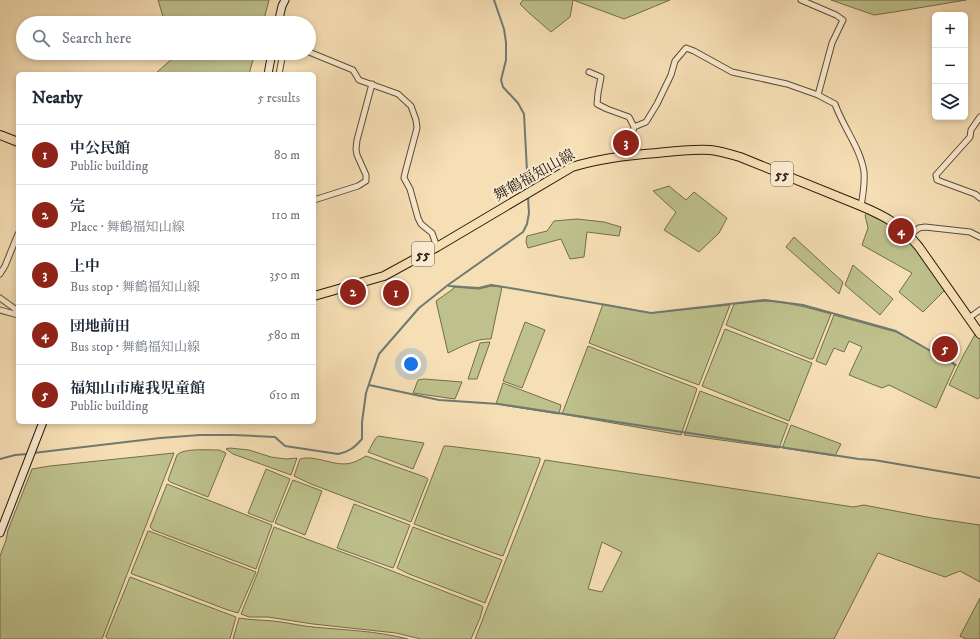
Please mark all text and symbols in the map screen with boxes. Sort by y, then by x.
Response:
map controls [932,12,968,120]
button: + [932,12,968,48]
search box [16,16,316,60]
icon: search [30,27,52,49]
text: Search here [62,29,131,48]
button: − [932,48,968,84]
button: layers [932,84,968,120]
text: Nearby [32,87,82,109]
text: 5 results [258,90,300,106]
pin: 3 [613,128,639,158]
text: 中公民館 [70,139,130,158]
street label: 舞鶴福知山線 [490,145,578,206]
text: 1 [43,147,47,163]
text: 80 m [274,147,300,163]
text: Public building [70,158,148,174]
road number: 55 [771,162,793,186]
text: 完 [70,197,85,216]
text: 2 [42,207,48,223]
text: 110 m [271,207,300,223]
pin: 4 [888,216,914,246]
text: Place · 舞鶴福知山線 [70,219,185,235]
road number: 55 [412,242,434,266]
text: 上中 [70,257,100,276]
text: 3 [43,267,47,283]
text: 350 m [269,267,300,283]
pin: 2 [340,277,366,307]
pin: 1 [383,278,409,308]
text: Bus stop · 舞鶴福知山線 [70,279,200,295]
text: 団地前田 [70,317,130,336]
text: 4 [41,327,49,343]
text: 580 m [268,327,300,343]
pin: 5 [932,334,958,364]
text: Bus stop · 舞鶴福知山線 [70,339,200,355]
your location [401,354,421,374]
text: 福知山市庵我児童館 [70,379,205,398]
text: 5 [42,387,48,403]
text: 610 m [269,387,300,403]
text: Public building [70,398,148,414]

